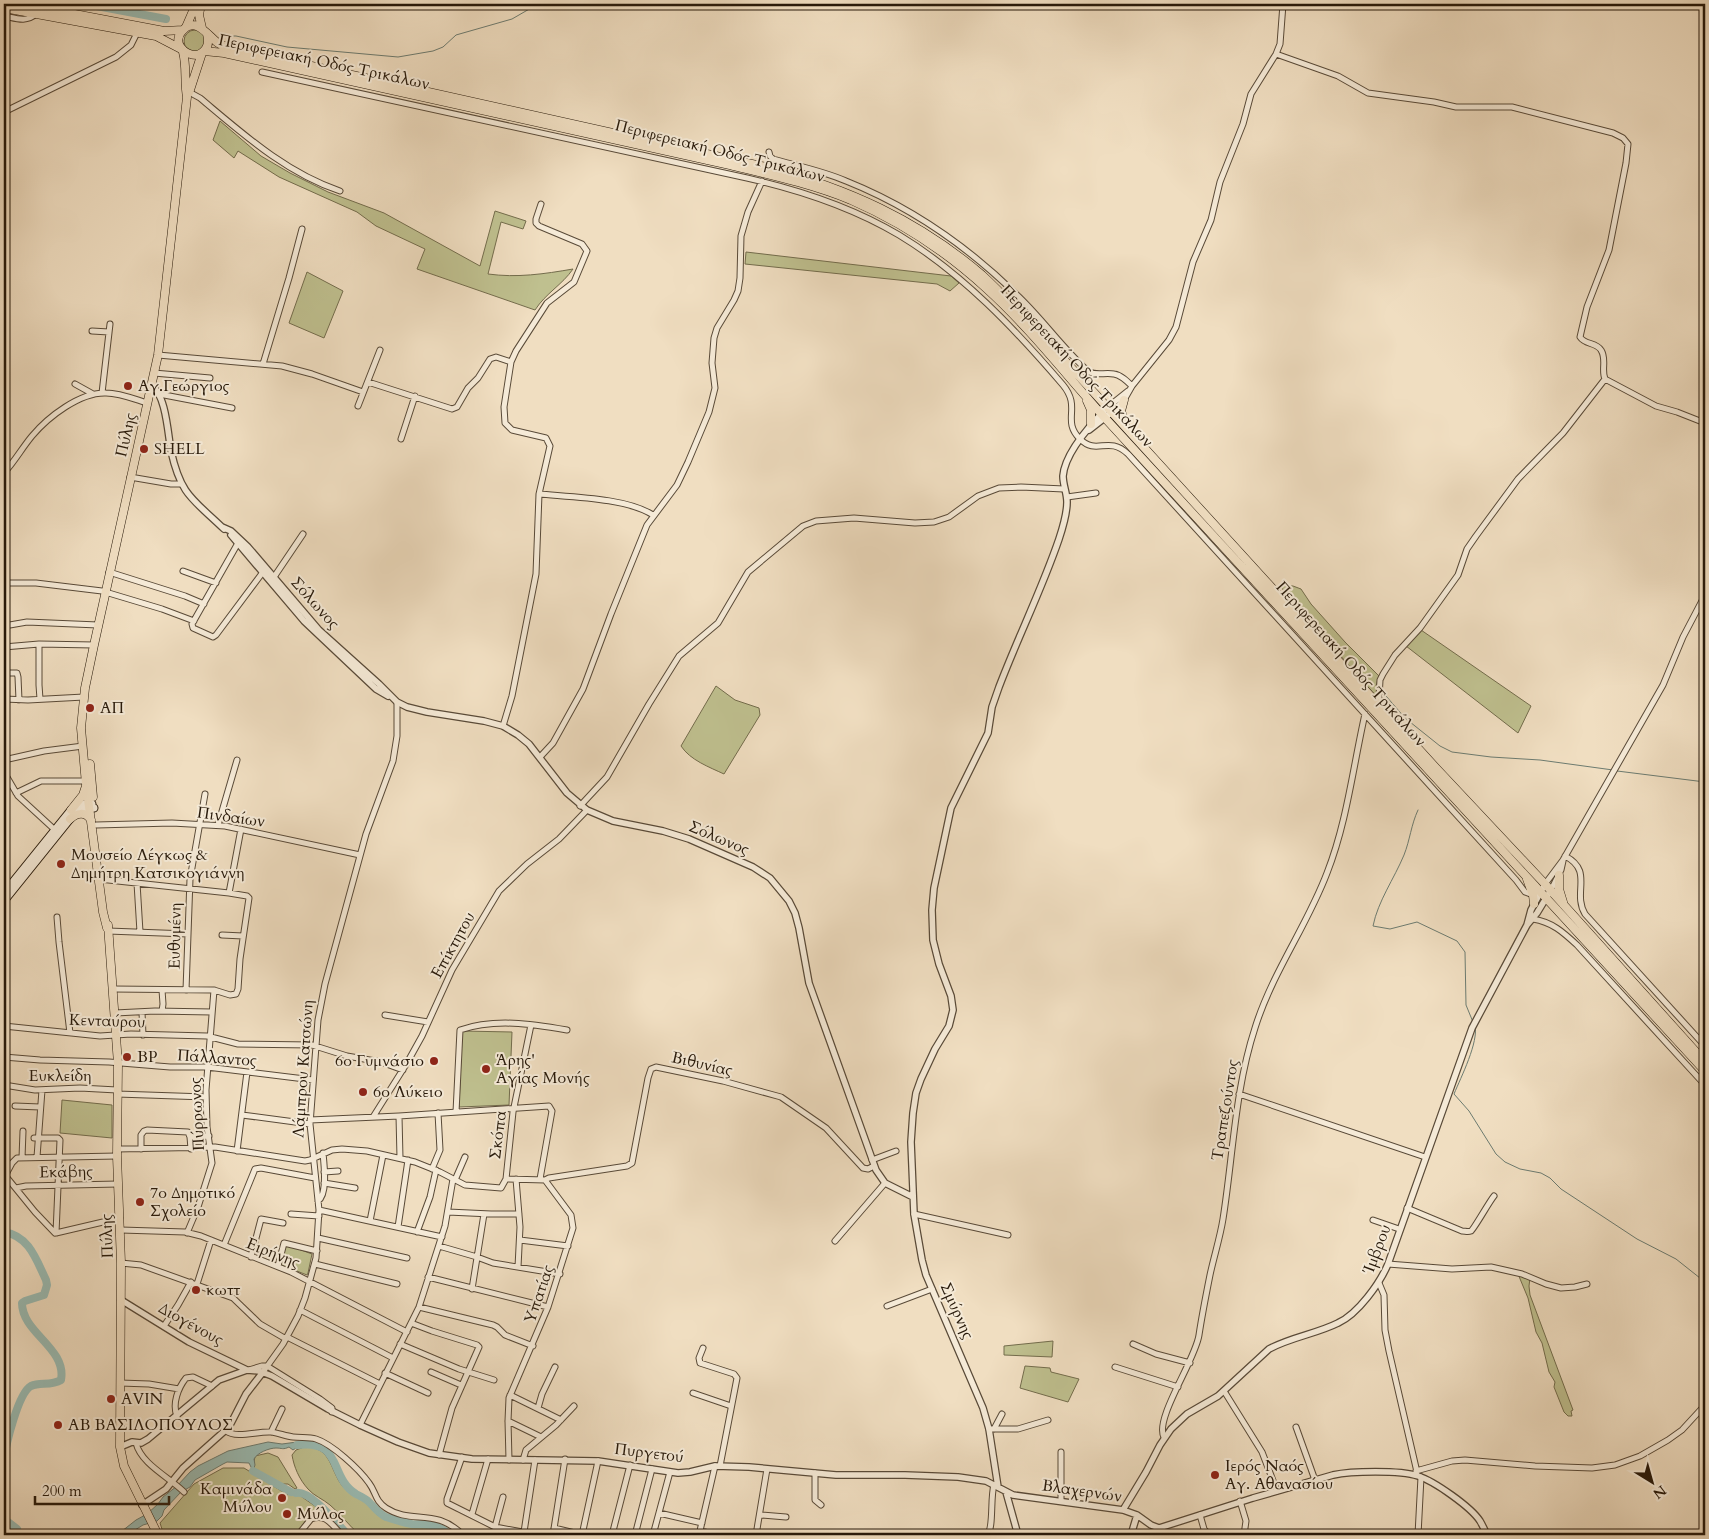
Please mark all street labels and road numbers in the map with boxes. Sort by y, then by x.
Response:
street label: Περιφερειακή Οδός Τρικάλων [216,29,432,95]
street label: Περιφερειακή Οδός Τρικάλων [613,114,827,188]
street label: Περιφερειακή Οδός Τρικάλων [996,280,1159,452]
street label: Πύλης [110,411,142,459]
street label: Σόλωνος [285,572,345,634]
street label: Περιφερειακή Οδός Τρικάλων [1271,577,1431,751]
street label: Πινδαίων [196,801,267,833]
street label: Σόλωνος [685,815,753,861]
street label: Ευθυμένη [163,903,187,969]
street label: Επίκτητου [426,908,480,982]
street label: Λάμπρου Κατσώνη [287,999,319,1139]
street label: Κενταύρου [68,1009,146,1033]
street label: Πάλλαντος [176,1044,258,1072]
street label: Βιθυνίας [669,1046,735,1082]
street label: Τραπεζούντος [1206,1058,1244,1162]
street label: Ευκλείδη [29,1065,91,1087]
street label: Πύρρωνος [184,1077,210,1151]
street label: Σκόπα [484,1109,512,1161]
street label: Εκάβης [39,1161,93,1183]
street label: Πύλης [95,1213,119,1259]
street label: Ίμβρου [1357,1221,1396,1278]
street label: Ειρήνης [243,1232,303,1274]
street label: Υπατίας [519,1262,559,1326]
street label: Σμύρνης [935,1279,979,1343]
street label: Διογένους [155,1297,228,1351]
street label: Πυργετού [613,1438,685,1468]
street label: Βλαχερνών [1041,1475,1123,1508]

